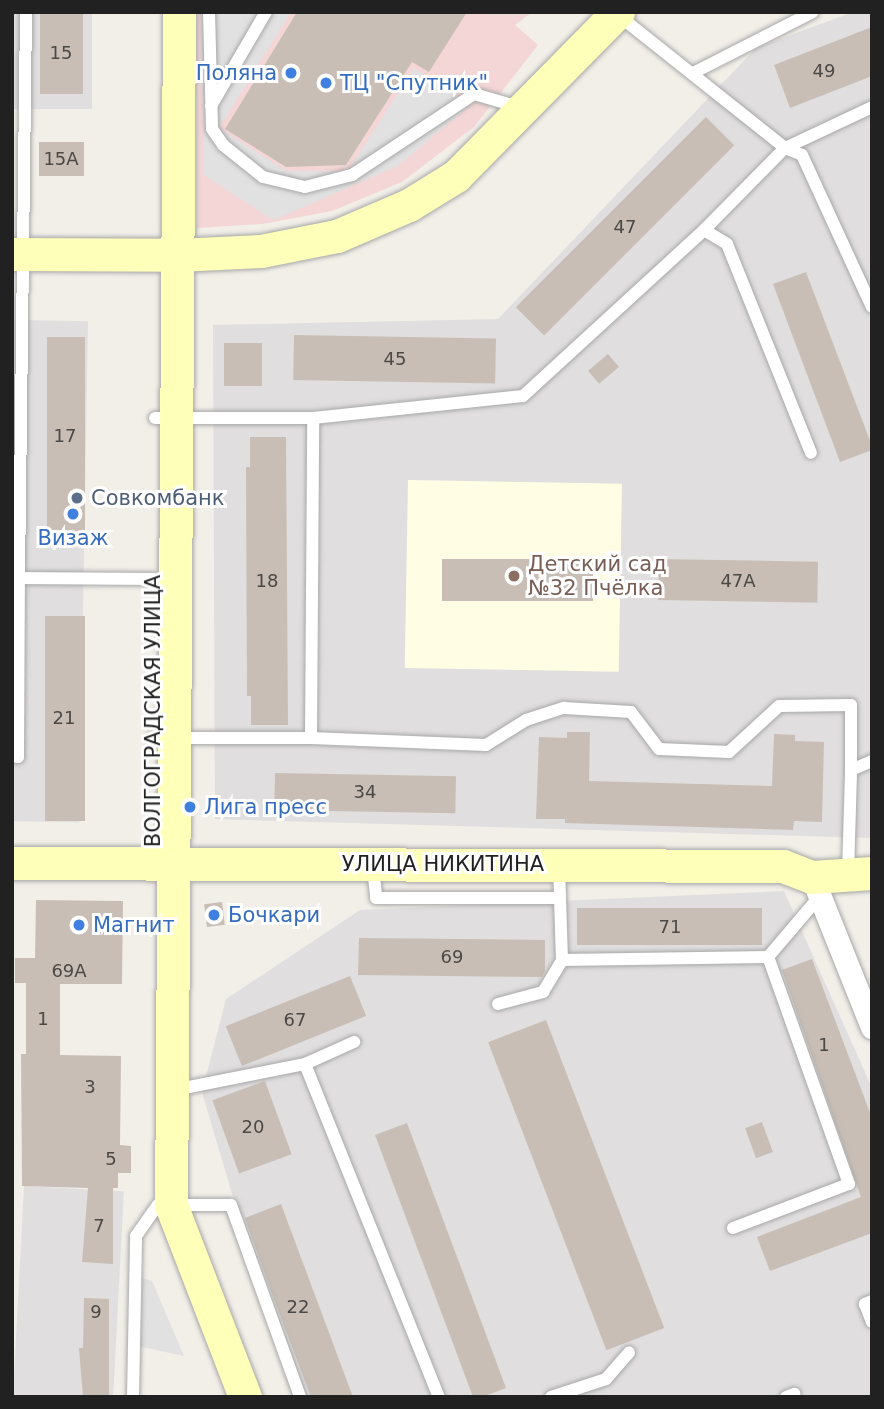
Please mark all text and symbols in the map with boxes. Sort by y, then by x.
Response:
house number: 15 [50,42,72,64]
place label: Поляна [196,60,277,86]
house number: 49 [813,60,835,82]
marker: Поляна [283,65,299,81]
place label: ТЦ "Спутник" [340,70,488,96]
marker: ТЦ "Спутник" [318,75,334,91]
house number: 15А [43,148,79,170]
house number: 47 [614,216,636,238]
house number: 45 [384,348,406,370]
house number: 17 [54,425,76,447]
place label: Совкомбанк [91,485,224,511]
marker: Совкомбанк [69,490,85,506]
marker: Визаж [65,506,81,522]
place label: Визаж [37,525,109,551]
place label: Детский сад №32 Пчёлка [528,551,667,601]
marker: Детский сад №32 Пчёлка [506,568,522,584]
house number: 18 [256,570,278,592]
house number: 47А [720,570,756,592]
street label: ВОЛГОГРАДСКАЯ УЛИЦА [140,575,166,847]
house number: 21 [53,707,75,729]
house number: 34 [354,781,376,803]
place label: Лига пресс [204,794,327,820]
marker: Лига пресс [182,799,198,815]
street label: УЛИЦА НИКИТИНА [342,851,544,877]
place label: Бочкари [228,902,320,928]
marker: Бочкари [206,907,222,923]
place label: Магнит [93,912,175,938]
house number: 71 [659,916,681,938]
marker: Магнит [71,917,87,933]
house number: 69 [441,946,463,968]
house number: 69А [51,960,87,982]
house number: 1 [37,1008,49,1030]
house number: 67 [284,1009,306,1031]
house number: 1 [818,1034,830,1056]
house number: 3 [84,1076,96,1098]
house number: 20 [242,1116,264,1138]
house number: 5 [105,1148,117,1170]
house number: 7 [93,1215,105,1237]
house number: 22 [287,1296,309,1318]
house number: 9 [90,1301,102,1323]

